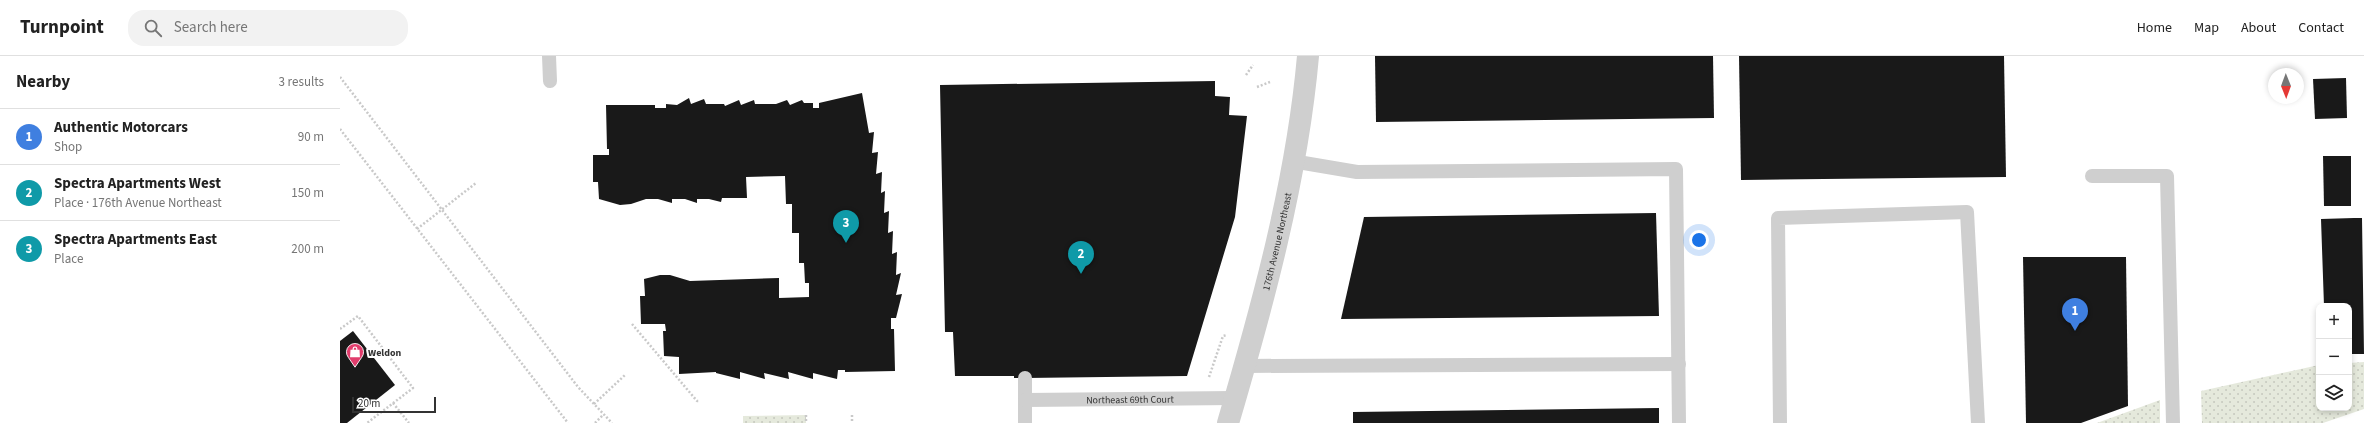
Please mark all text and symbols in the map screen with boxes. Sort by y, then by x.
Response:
search box [128,10,408,46]
text: Turnpoint [20,14,104,41]
icon: search [142,17,164,39]
text: Search here [174,17,248,38]
text: Home [2137,18,2172,38]
text: Map [2194,18,2219,38]
text: About [2241,18,2276,38]
text: Contact [2298,18,2344,38]
north arrow [2268,68,2304,104]
text: Nearby [16,70,70,94]
text: 3 results [279,73,324,91]
text: Authentic Motorcars [54,117,188,138]
text: 1 [26,128,32,146]
text: 90 m [298,128,324,146]
text: Shop [54,138,82,156]
text: Spectra Apartments West [54,173,221,194]
text: 2 [26,184,32,202]
text: 150 m [291,184,324,202]
street label: 176th Avenue Northeast [1259,191,1296,292]
text: Place · 176th Avenue Northeast [54,194,222,212]
pin: 3 [833,210,859,243]
text: Spectra Apartments East [54,229,217,250]
your location [1689,230,1709,250]
text: 3 [26,240,32,258]
text: 200 m [291,240,324,258]
pin: 2 [1068,241,1094,274]
text: Place [54,250,83,268]
pin: 1 [2062,298,2088,331]
map controls [2316,303,2352,411]
button: + [2316,303,2352,339]
button: − [2316,339,2352,375]
shop icon: Weldon [345,342,365,367]
place label: Weldon [368,346,401,360]
button: layers [2316,375,2352,411]
street label: Northeast 69th Court [1086,393,1175,407]
scale bar [352,395,436,414]
text: 20 m [358,396,380,411]

